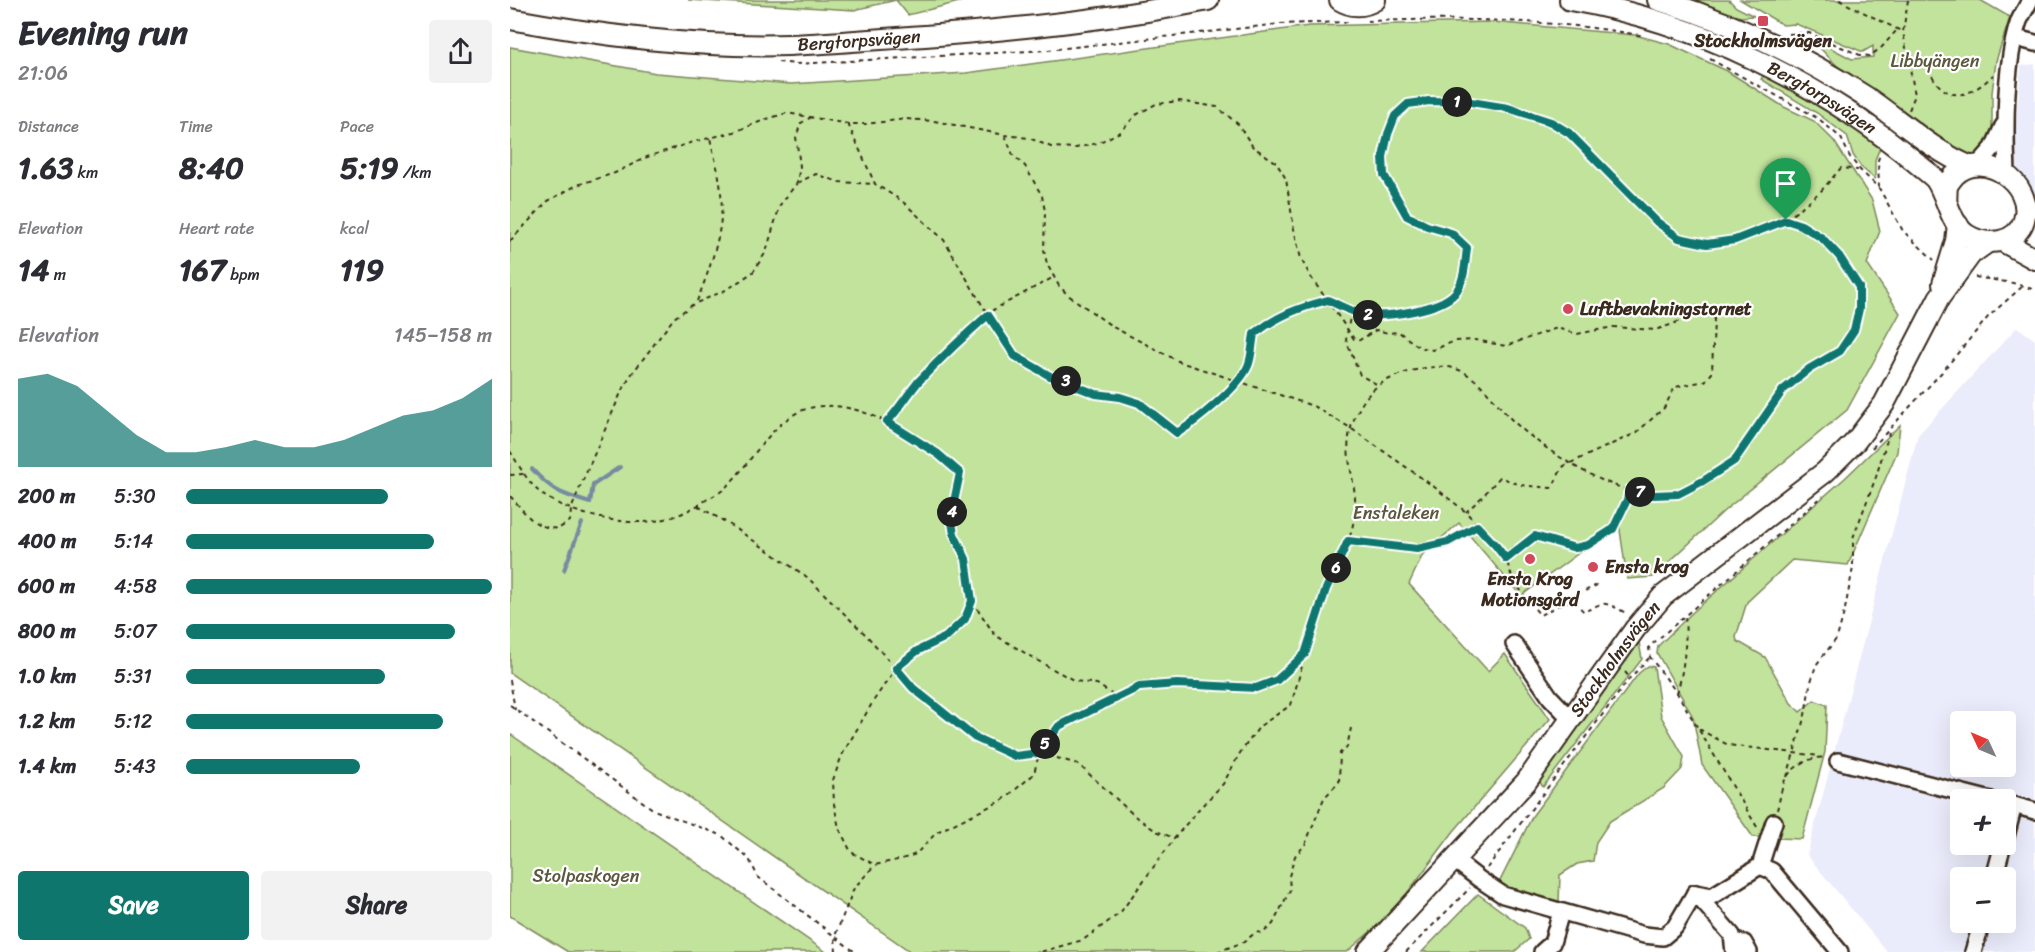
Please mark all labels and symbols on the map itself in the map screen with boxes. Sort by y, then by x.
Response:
marker: Stockholmsvägen [1756,14,1770,28]
street label: Bergtorpsvägen [797,20,922,61]
place label: Stockholmsvägen [1693,25,1832,57]
park label: Libbyängen [1891,45,1980,77]
street label: Bergtorpsvägen [1762,52,1884,143]
pin: 1 [1442,87,1472,117]
pin [1760,158,1811,220]
place label: Luftbevakningstornet [1580,293,1752,325]
pin: 2 [1353,300,1383,330]
marker: Luftbevakningstornet [1561,302,1575,316]
pin: 3 [1051,366,1081,396]
pin: 7 [1625,477,1655,507]
pin: 4 [937,497,967,527]
park label: Enstaleken [1353,497,1440,529]
place label: Ensta krog [1605,551,1689,583]
marker: Ensta Krog Motionsgård [1523,552,1537,566]
pin: 6 [1321,553,1351,583]
marker: Ensta krog [1586,560,1600,574]
place label: Ensta Krog Motionsgård [1480,563,1580,616]
street label: Stockholmsvägen [1561,593,1669,724]
north arrow [1950,711,2016,777]
pin: 5 [1030,729,1060,759]
park label: Stolpaskogen [533,860,640,892]

